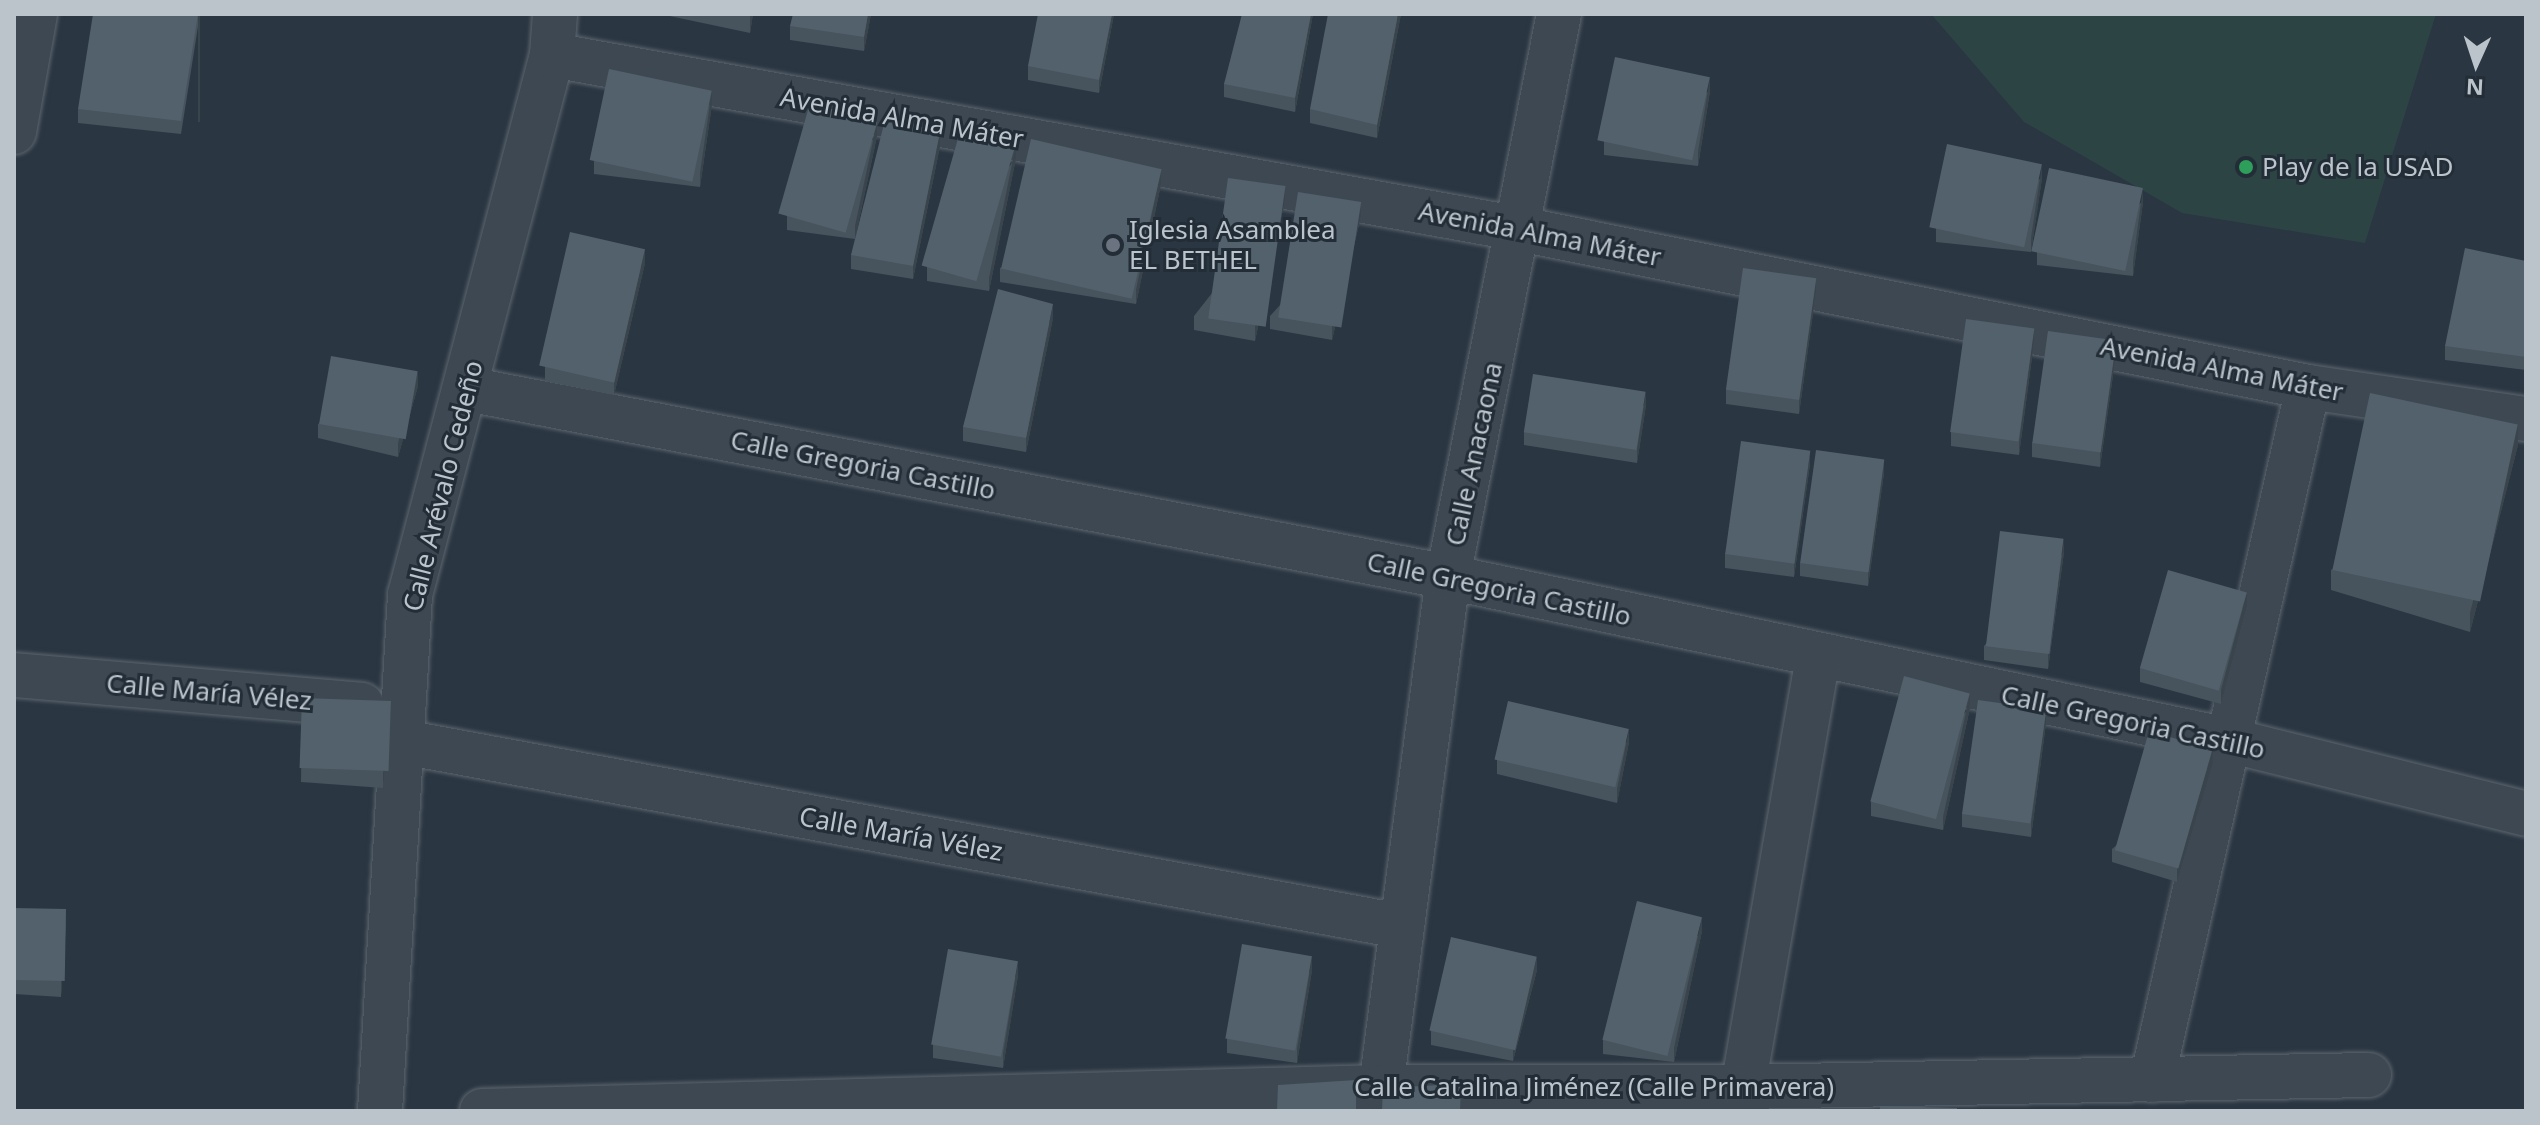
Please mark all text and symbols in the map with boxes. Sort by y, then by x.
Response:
north arrow [2436,24,2516,104]
text: N [2465,73,2484,103]
street label: Avenida Alma Máter [778,81,1026,155]
place label: Play de la USAD [2262,151,2453,183]
marker: Play de la USAD [2237,158,2255,176]
street label: Avenida Alma Máter [1416,195,1664,273]
place label: Iglesia Asamblea EL BETHEL [1129,214,1336,276]
marker: Iglesia Asamblea EL BETHEL [1104,236,1122,254]
street label: Avenida Alma Máter [2098,330,2346,408]
street label: Calle Arévalo Cedeño [397,357,489,615]
street label: Calle Anacaona [1439,360,1509,548]
street label: Calle Gregoria Castillo [728,424,998,506]
street label: Calle Gregoria Castillo [1364,546,1634,632]
street label: Calle María Vélez [105,667,313,717]
street label: Calle Gregoria Castillo [1998,679,2268,765]
street label: Calle María Vélez [797,801,1005,867]
street label: Calle Catalina Jiménez (Calle Primavera) [1354,1071,1834,1103]

